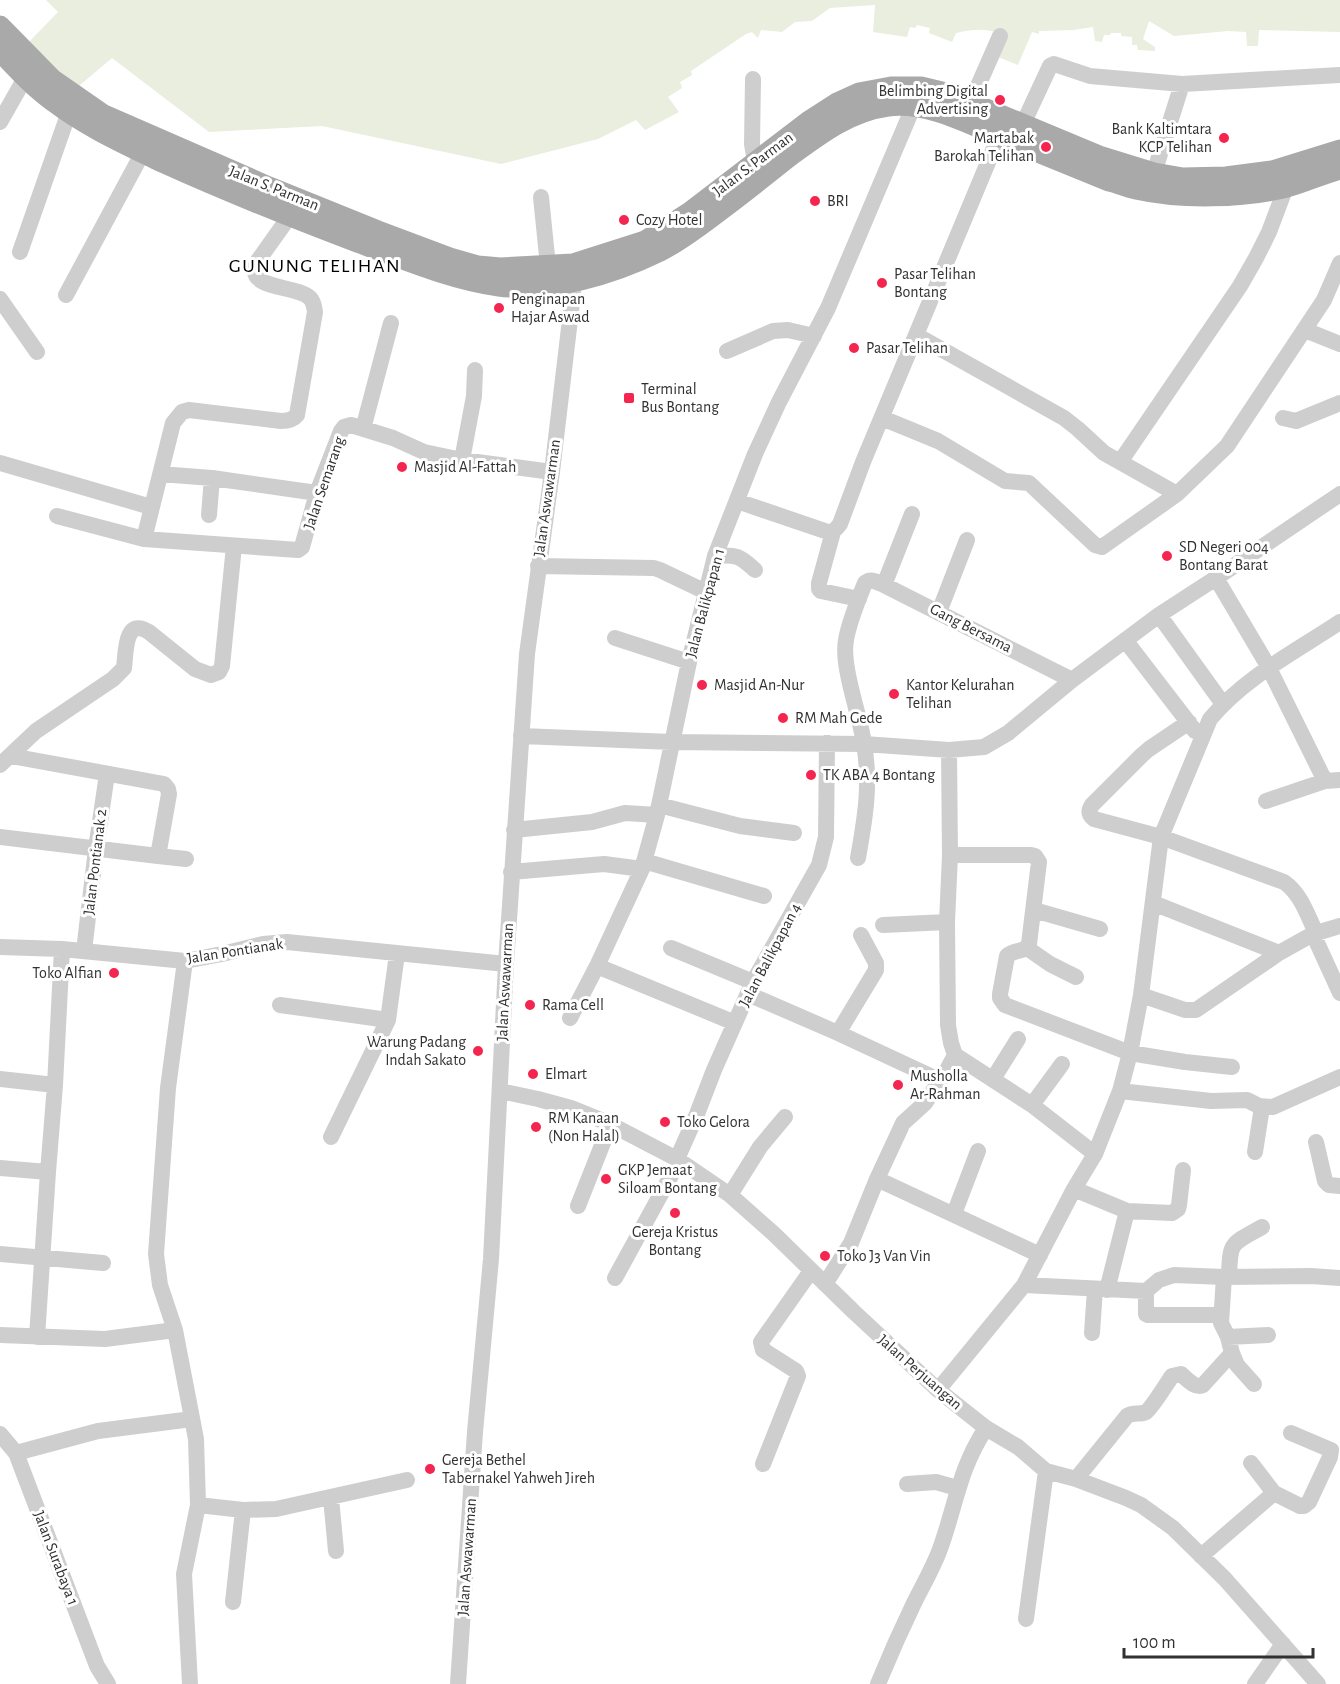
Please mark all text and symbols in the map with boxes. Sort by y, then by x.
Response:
place label: Belimbing Digital Advertising [878,83,988,117]
marker: Belimbing Digital Advertising [993,93,1007,107]
place label: Bank Kaltimtara KCP Telihan [1112,121,1212,155]
street label: Jalan S. Parman [710,129,796,199]
place label: Martabak Barokah Telihan [934,130,1035,164]
marker: Bank Kaltimtara KCP Telihan [1217,131,1231,145]
marker: Martabak Barokah Telihan [1039,140,1053,154]
street label: Jalan S. Parman [227,163,321,213]
place label: BRI [827,193,849,209]
marker: BRI [808,194,822,208]
place label: Cozy Hotel [636,212,702,229]
marker: Cozy Hotel [617,213,631,227]
district label: GUNUNG TELIHAN [229,256,401,276]
place label: Pasar Telihan Bontang [894,266,976,300]
marker: Pasar Telihan Bontang [875,276,889,290]
place label: Penginapan Hajar Aswad [511,291,590,326]
marker: Penginapan Hajar Aswad [492,301,506,315]
place label: Pasar Telihan [866,340,948,356]
marker: Pasar Telihan [847,341,861,355]
place label: Terminal Bus Bontang [641,381,719,415]
marker: Terminal Bus Bontang [622,391,636,405]
street label: Jalan Semarang [301,434,347,531]
street label: Jalan Aswawarman [531,438,563,558]
place label: Masjid Al-Fattah [414,459,516,476]
marker: Masjid Al-Fattah [395,460,409,474]
place label: SD Negeri 004 Bontang Barat [1179,539,1269,573]
street label: Jalan Balikpapan 1 [683,547,727,659]
marker: SD Negeri 004 Bontang Barat [1160,549,1174,563]
street label: Gang Bersama [927,601,1015,655]
place label: Masjid An-Nur [714,677,805,694]
place label: Kantor Kelurahan Telihan [906,677,1014,711]
marker: Masjid An-Nur [695,678,709,692]
marker: Kantor Kelurahan Telihan [887,687,901,701]
place label: RM Mah Gede [795,710,882,726]
marker: RM Mah Gede [776,711,790,725]
place label: TK ABA 4 Bontang [823,767,935,783]
marker: TK ABA 4 Bontang [804,768,818,782]
street label: Jalan Pontianak 2 [81,808,109,916]
street label: Jalan Balikpapan 4 [736,900,804,1009]
street label: Jalan Aswawarman [494,923,516,1041]
street label: Jalan Pontianak [186,935,285,966]
place label: Toko Alfian [32,965,102,981]
marker: Toko Alfian [107,966,121,980]
place label: Rama Cell [542,997,604,1013]
marker: Rama Cell [523,998,537,1012]
place label: Warung Padang Indah Sakato [367,1034,466,1068]
marker: Warung Padang Indah Sakato [471,1044,485,1058]
place label: Elmart [545,1066,587,1082]
marker: Elmart [526,1067,540,1081]
place label: Musholla Ar-Rahman [910,1068,981,1102]
marker: Musholla Ar-Rahman [891,1078,905,1092]
place label: RM Kanaan (Non Halal) [548,1110,620,1144]
place label: Toko Gelora [677,1114,750,1130]
marker: Toko Gelora [658,1115,672,1129]
marker: RM Kanaan (Non Halal) [529,1120,543,1134]
place label: GKP Jemaat Siloam Bontang [618,1162,717,1196]
marker: GKP Jemaat Siloam Bontang [599,1172,613,1186]
marker: Gereja Kristus Bontang [668,1206,682,1220]
place label: Gereja Kristus Bontang [632,1224,718,1258]
place label: Toko J3 Van Vin [837,1248,931,1264]
marker: Toko J3 Van Vin [818,1249,832,1263]
street label: Jalan Perjuangan [874,1331,965,1413]
place label: Gereja Bethel Tabernakel Yahweh Jireh [442,1452,595,1486]
marker: Gereja Bethel Tabernakel Yahweh Jireh [423,1462,437,1476]
street label: Jalan Aswawarman [455,1497,479,1617]
street label: Jalan Surabaya 1 [30,1509,81,1608]
scale bar [1124,1621,1313,1659]
text: 100 m [1133,1634,1176,1652]

